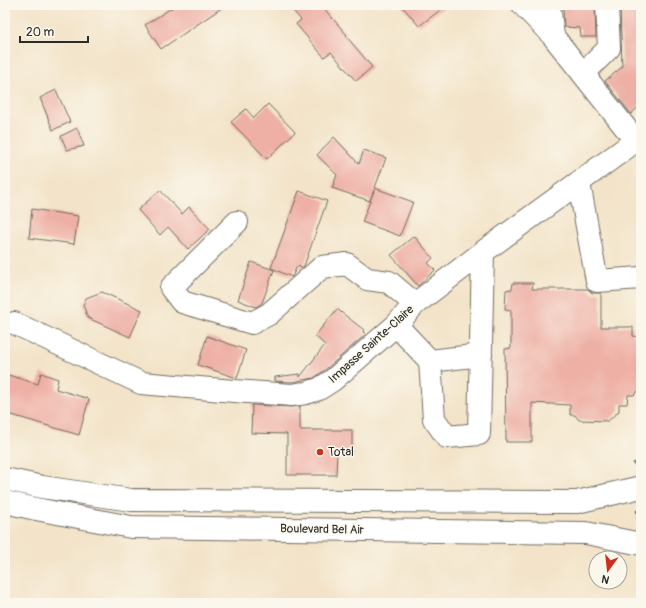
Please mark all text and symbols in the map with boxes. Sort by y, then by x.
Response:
scale bar [20,18,88,44]
text: 20 m [26,25,55,40]
street label: Impasse Sainte-Claire [326,302,417,387]
place label: Total [328,445,354,460]
marker: Total [315,447,325,457]
street label: Boulevard Bel Air [280,521,365,538]
north arrow [588,550,628,590]
text: N [600,572,611,586]

